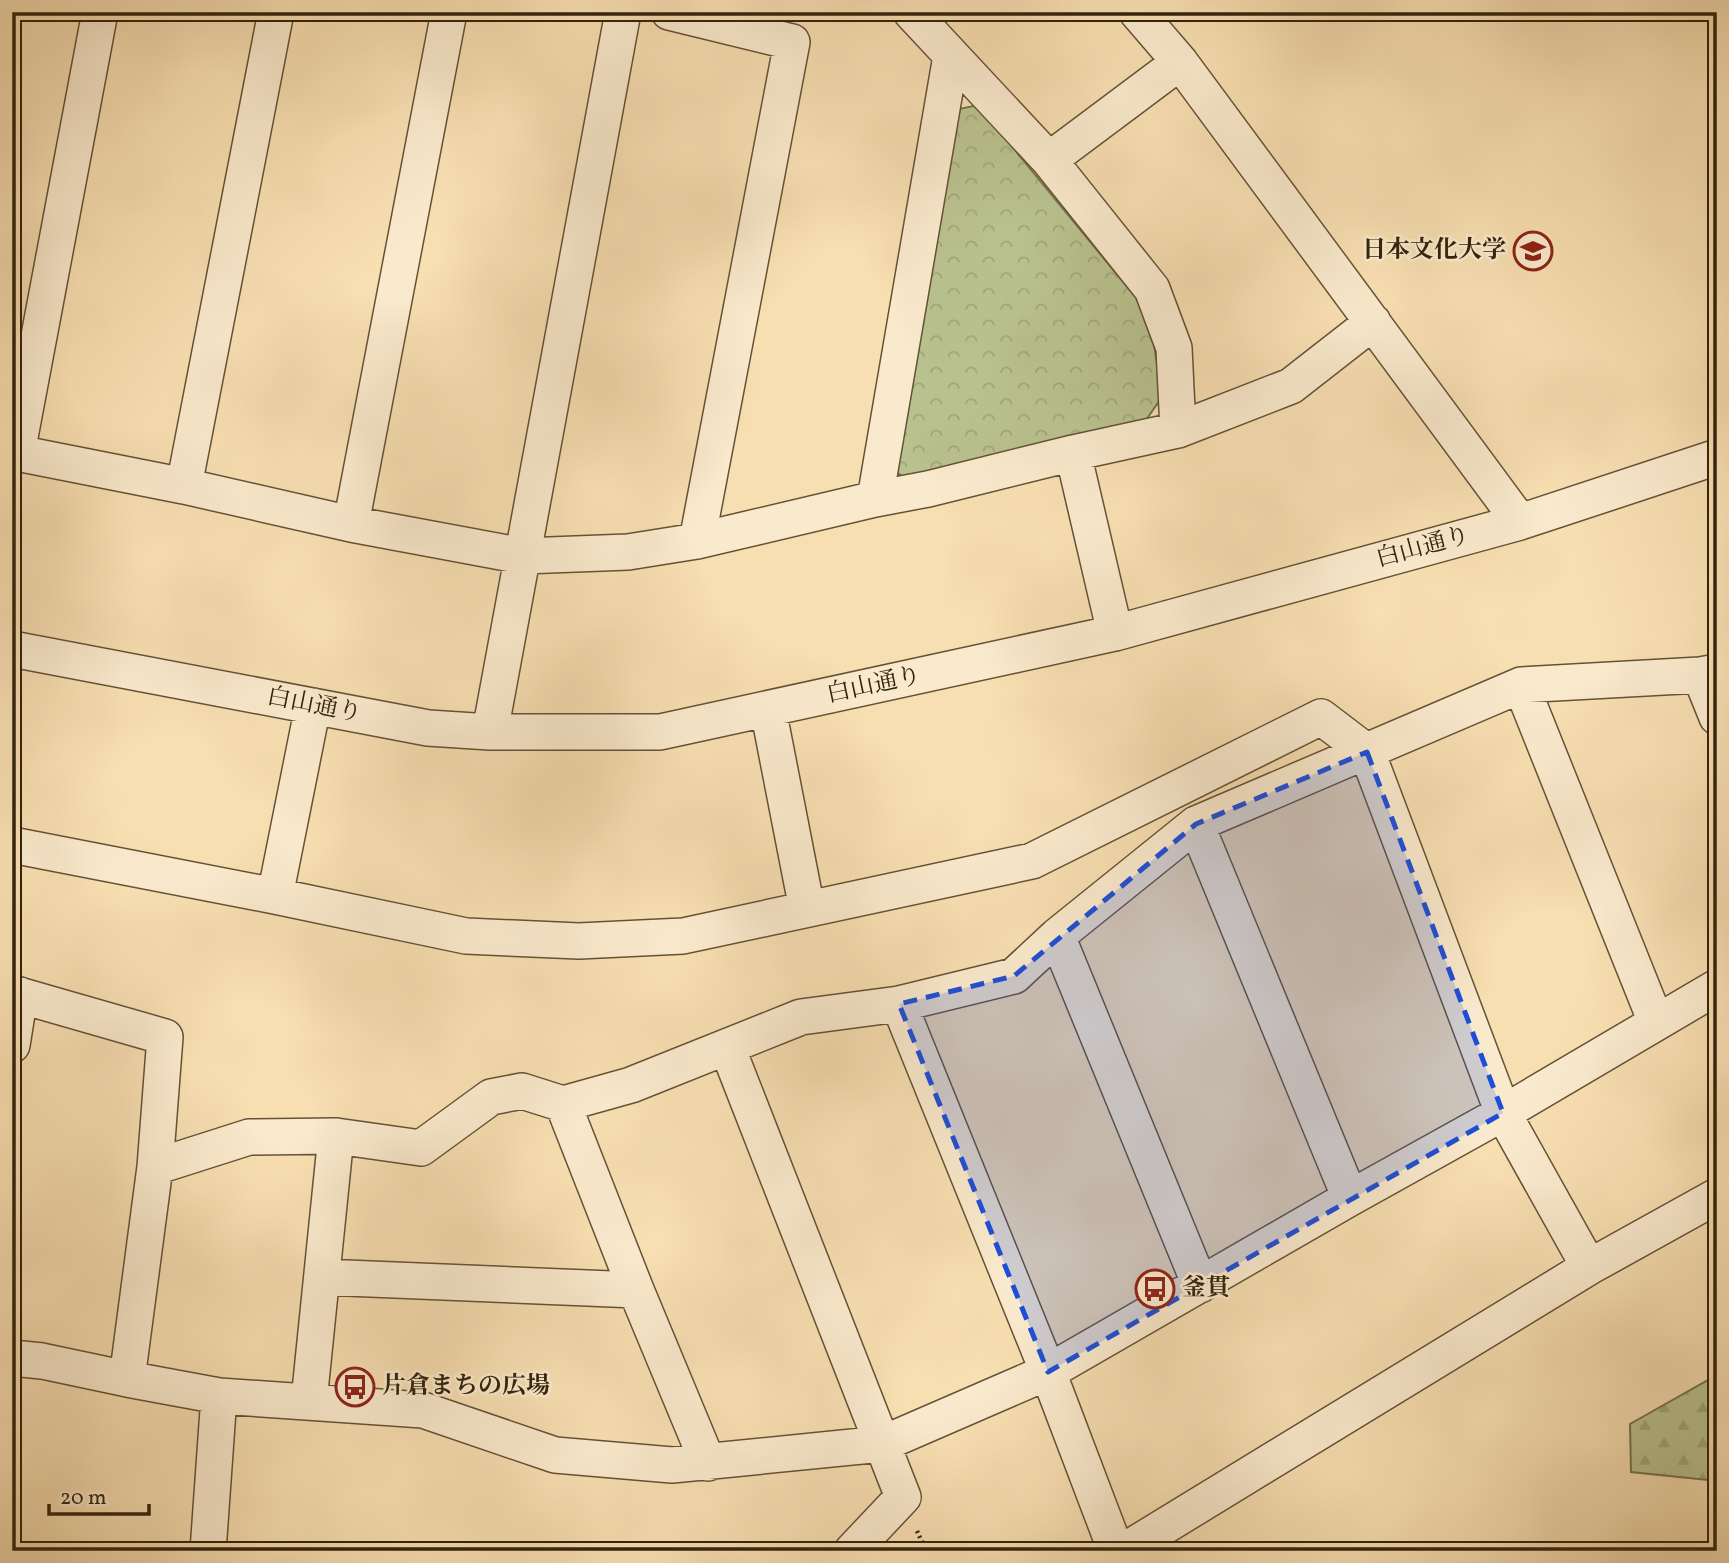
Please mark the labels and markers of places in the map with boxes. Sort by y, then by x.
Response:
school or university icon: 日本文化大学 [1512,230,1554,272]
place label: 日本文化大学 [1362,234,1506,268]
bus stop icon: 釜貫 [1134,1268,1176,1310]
place label: 釜貫 [1182,1272,1230,1306]
bus stop icon: 片倉まちの広場 [334,1366,376,1408]
place label: 片倉まちの広場 [382,1370,550,1404]

